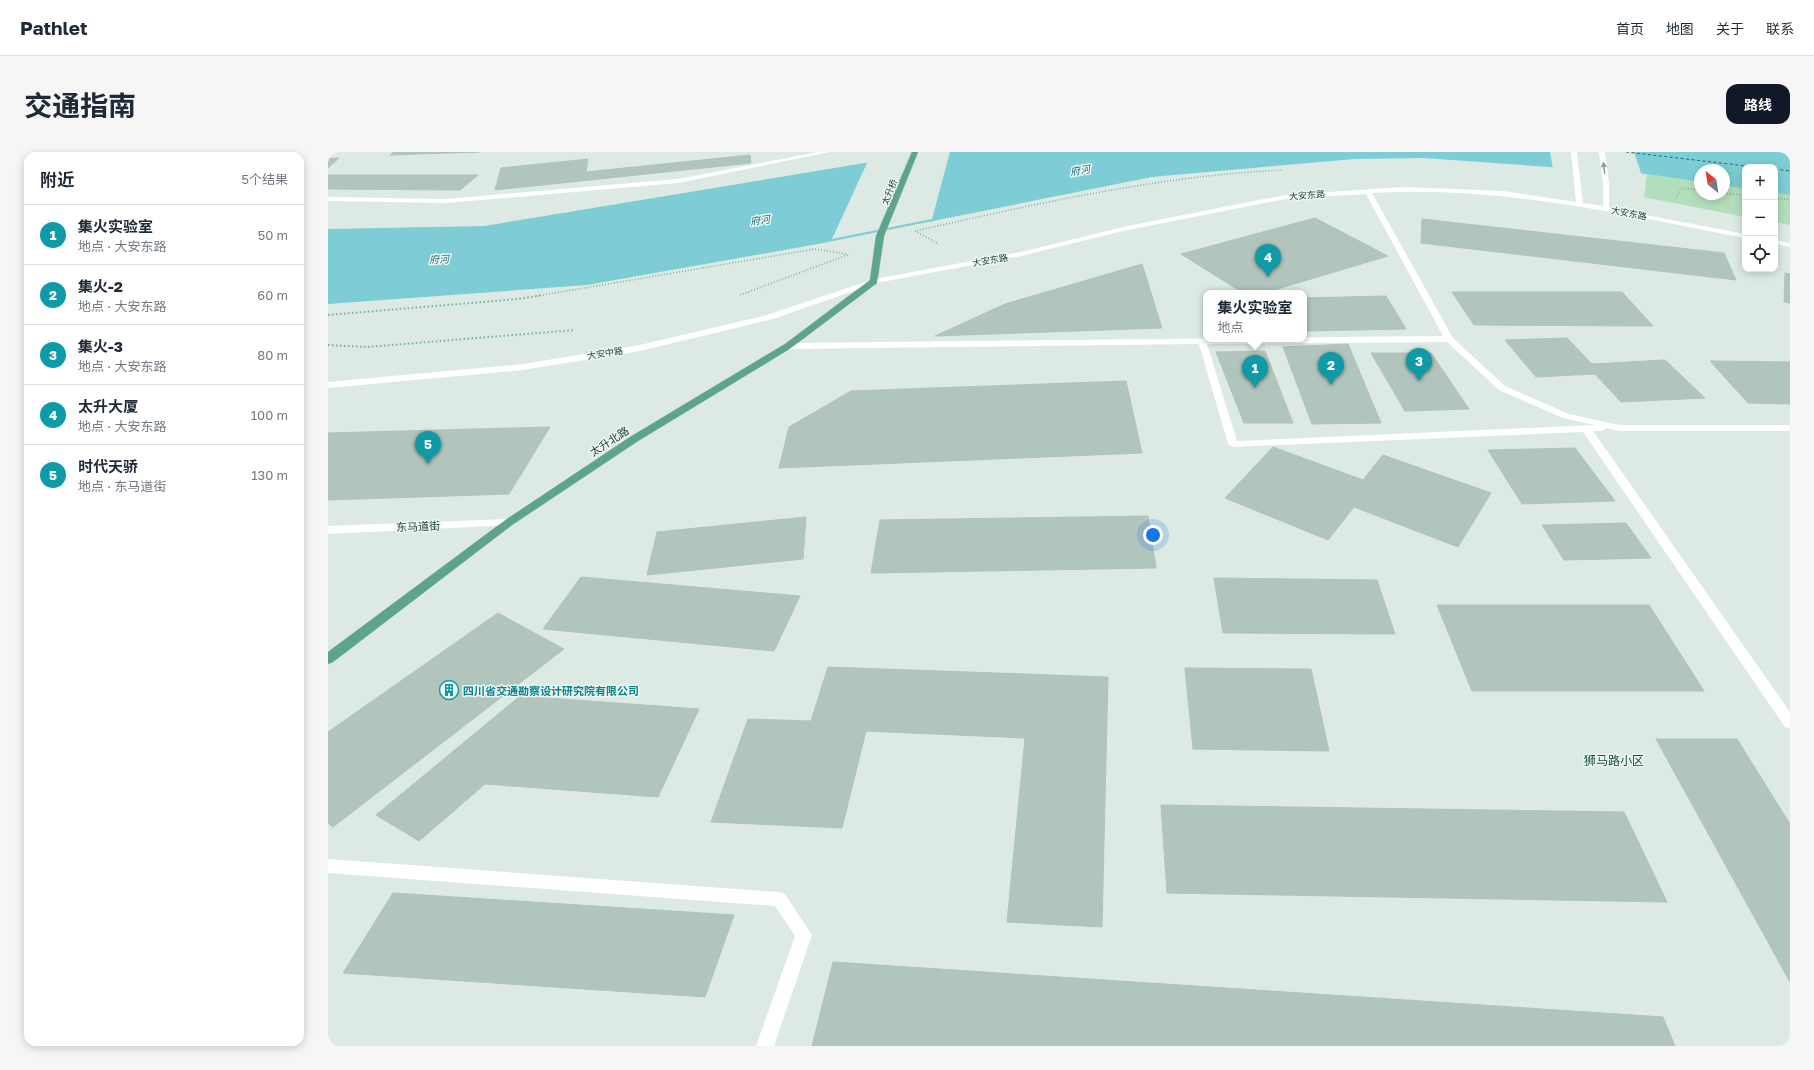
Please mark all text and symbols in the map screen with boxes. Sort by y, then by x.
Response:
text: Pathlet [20,16,88,39]
text: 首页 [1616,20,1644,37]
text: 地图 [1666,20,1694,37]
text: 关于 [1716,20,1744,37]
text: 联系 [1766,20,1794,37]
button: 路线 [1726,84,1790,124]
text: 交通指南 [24,89,136,122]
water label: 府河 [1069,162,1093,177]
one-way arrow [1601,162,1607,174]
north arrow [1694,164,1730,200]
map controls [1742,164,1778,272]
button: + [1742,164,1778,200]
text: 附近 [40,169,74,190]
text: 5个结果 [241,171,288,187]
street label: 太升桥 [879,177,900,207]
street label: 大安东路 [1289,188,1325,202]
button: − [1742,200,1778,236]
street label: 大安东路 [1610,204,1648,222]
water label: 府河 [749,212,773,227]
text: 集火实验室 [78,217,153,235]
text: 1 [50,227,56,243]
text: 50 m [258,227,288,243]
button: locate [1742,236,1778,272]
text: 地点 · 大安东路 [78,238,166,254]
pin: 4 [1255,244,1281,277]
street label: 大安东路 [971,251,1009,269]
water label: 府河 [429,253,451,265]
text: 集火-2 [78,277,123,295]
text: 2 [49,287,57,303]
text: 60 m [257,287,288,303]
popup [1203,290,1307,342]
text: 地点 · 大安东路 [78,298,166,314]
text: 集火实验室 [1217,298,1293,316]
text: 地点 [1217,319,1244,335]
text: 集火-3 [78,337,123,355]
street label: 大安中路 [586,345,624,361]
text: 3 [49,347,57,363]
text: 80 m [257,347,288,363]
pin: 3 [1406,348,1432,381]
pin: 2 [1318,352,1344,385]
pin: 1 [1242,355,1268,388]
text: 地点 · 大安东路 [78,358,166,374]
text: 太升大厦 [78,397,138,415]
text: 4 [49,407,57,423]
text: 100 m [251,407,288,423]
text: 地点 · 大安东路 [78,418,166,434]
street label: 太升北路 [587,424,631,458]
pin: 5 [415,431,441,464]
text: 时代天骄 [78,457,138,475]
text: 5 [49,467,57,483]
text: 130 m [251,467,288,483]
text: 地点 · 东马道街 [78,478,166,494]
street label: 东马道街 [396,519,440,533]
your location [1143,525,1163,545]
building icon: 四川省交通勘察设计研究院有限公司 [438,679,460,701]
place label: 四川省交通勘察设计研究院有限公司 [463,684,639,697]
district label: 狮马路小区 [1584,753,1644,768]

